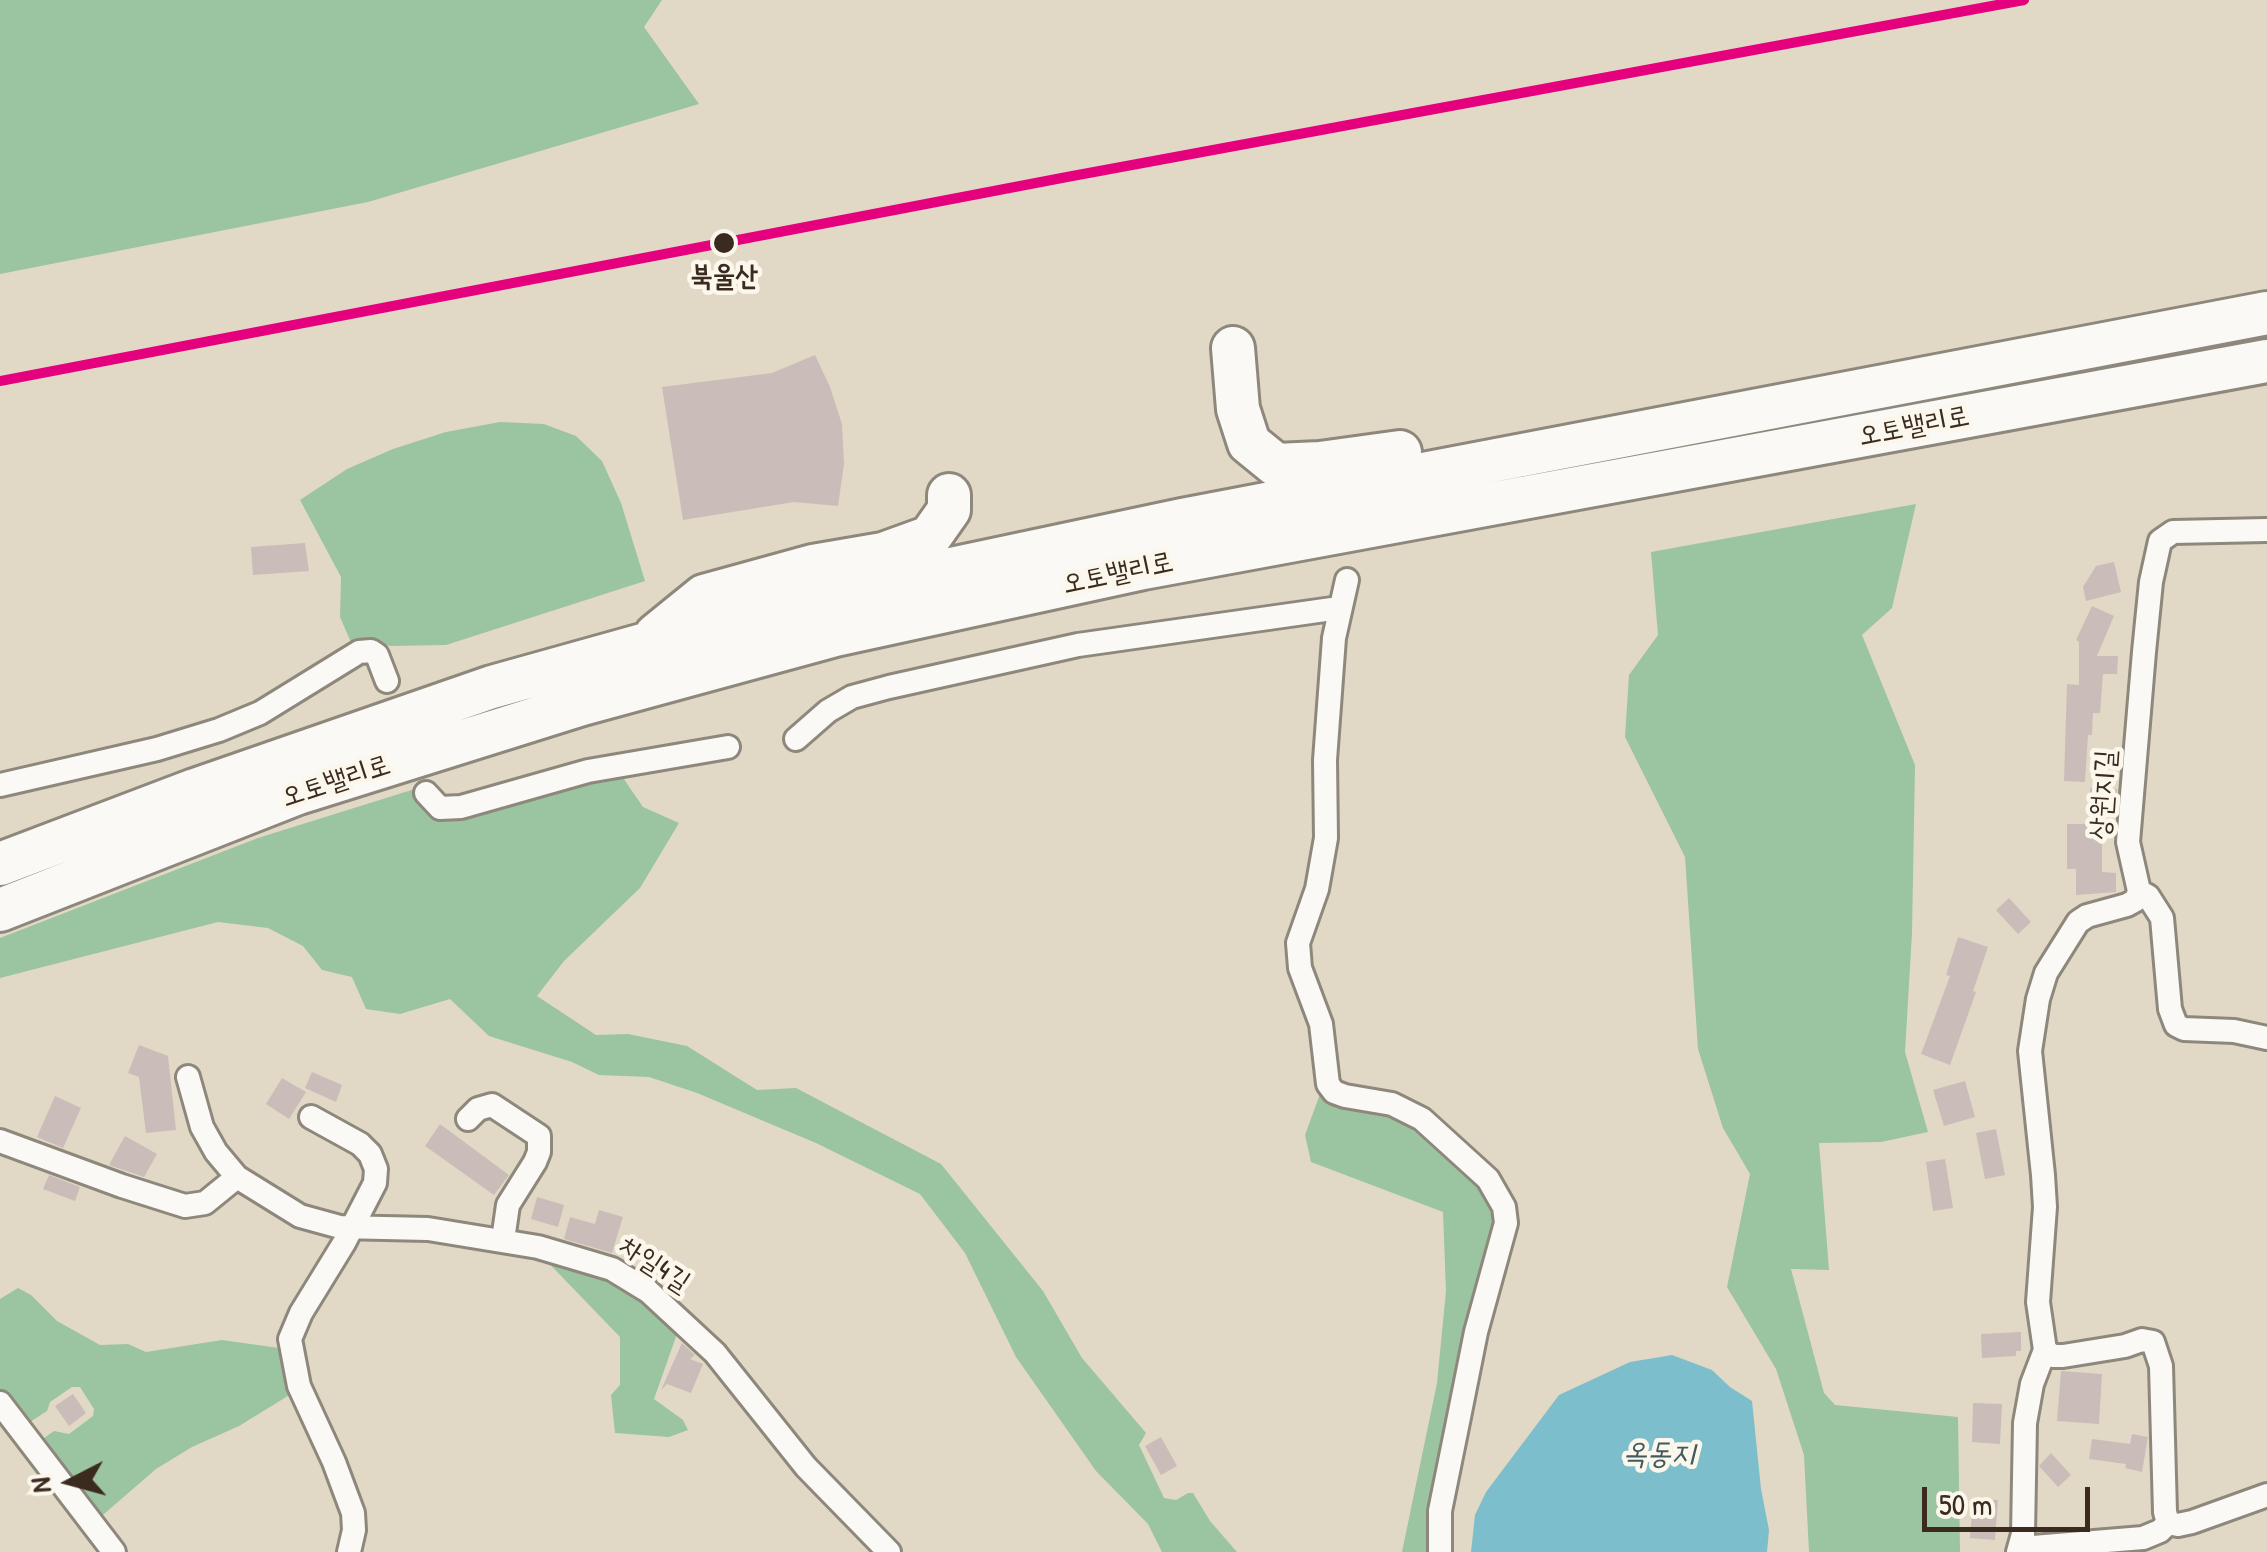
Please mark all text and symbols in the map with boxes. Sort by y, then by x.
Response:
marker: 북울산 [711,230,737,256]
place label: 북울산 [690,261,758,295]
street label: 오토밸리로 [1856,400,1972,454]
street label: 오토밸리로 [1059,546,1177,602]
street label: 오토밸리로 [277,749,395,815]
street label: 상원지길 [2084,749,2124,841]
street label: 차일4길 [612,1230,696,1300]
north arrow [20,1432,120,1532]
water label: 옥동지 [1623,1437,1695,1473]
scale bar [1927,1467,2094,1529]
text: N [20,1476,60,1495]
text: 50 m [1939,1484,1992,1524]

